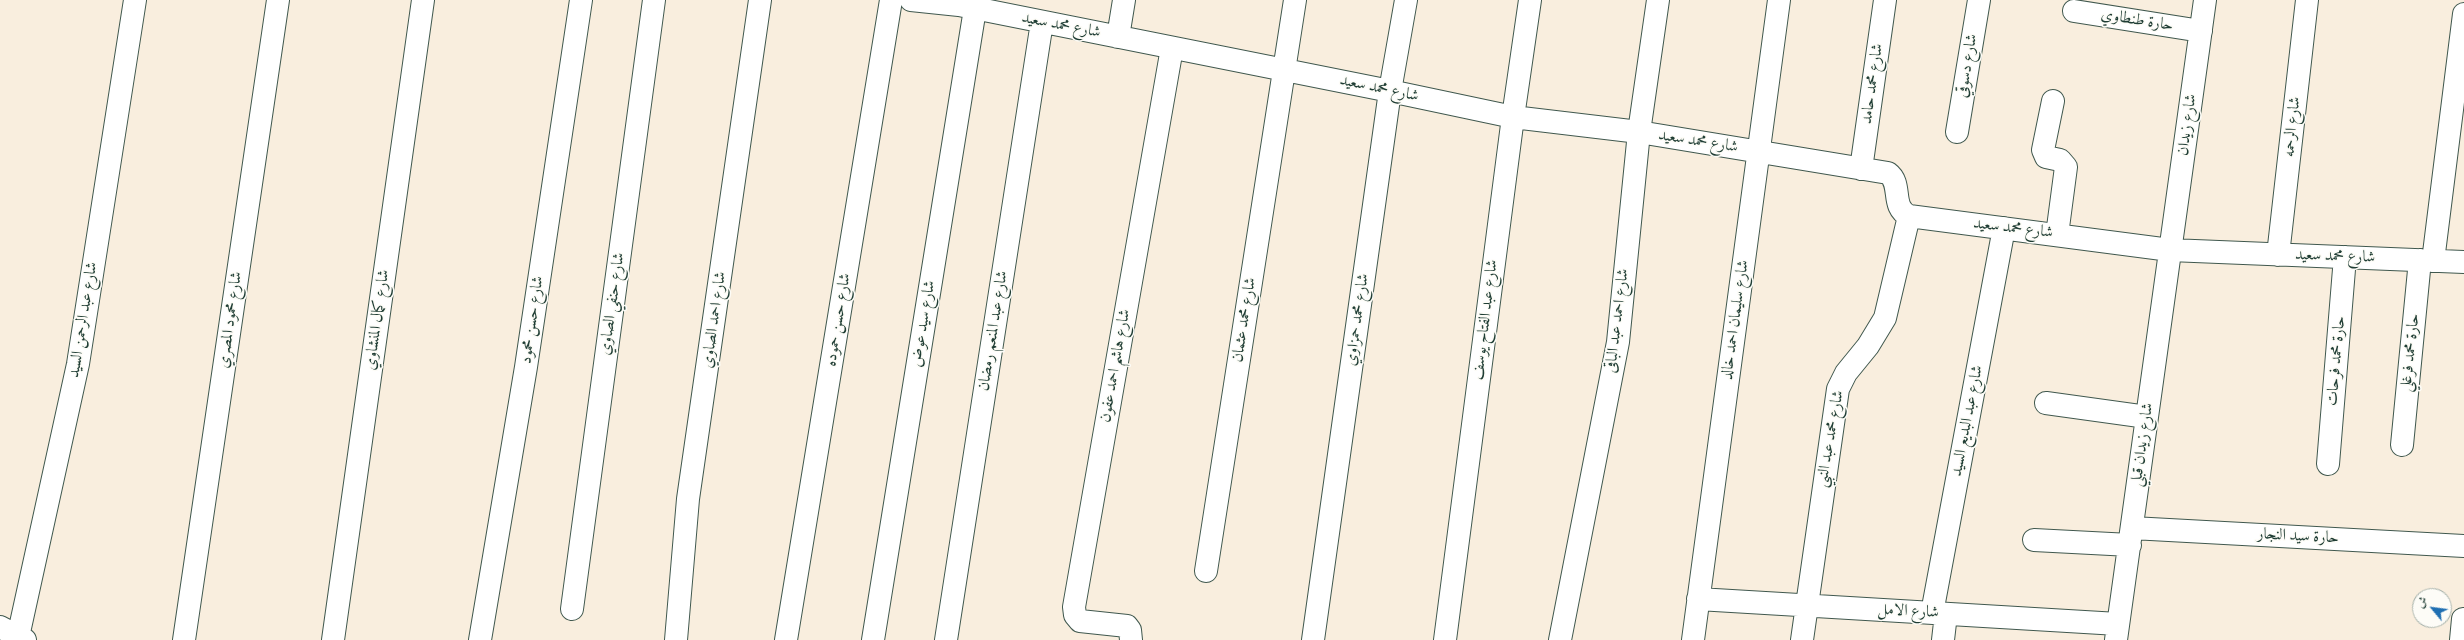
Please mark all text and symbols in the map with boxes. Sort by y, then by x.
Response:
street label: حارة طنطاوي [2099,6,2175,36]
street label: شارع محمد سعيد [1020,9,1102,43]
street label: شارع دسوقي [1953,33,1983,99]
street label: شارع محمد حامد [1858,43,1888,125]
street label: شارع محمد سعيد [1338,71,1420,107]
street label: شارع زيدان [2174,93,2202,157]
street label: شارع الرحمه [2280,96,2306,158]
street label: شارع محمد سعيد [1657,126,1739,158]
street label: شارع محمد سعيد [1972,215,2054,243]
street label: شارع محمد سعيد [2295,246,2375,268]
street label: شارع حنفي الصاوي [596,251,630,357]
street label: شارع عبد الفتاح يوسف [1469,259,1503,381]
street label: شارع سليمان احمد خالد [1718,259,1754,381]
street label: شارع عبد الرحمن السيد [65,261,103,379]
street label: شارع كمال المنشاوي [361,268,395,372]
street label: شارع احمد عبد الباقى [1602,268,1634,374]
street label: شارع محمود المصري [215,270,247,370]
street label: شارع احمد الصاوي [699,270,731,370]
street label: شارع عبد المنعم رمضان [975,270,1013,392]
street label: شارع حسن حموده [822,272,856,368]
street label: شارع محمد حمزاوي [1342,273,1374,367]
street label: شارع حسن محمود [517,275,549,365]
street label: شارع محمد عثمان [1229,276,1261,364]
street label: شارع سيد عوض [908,279,940,369]
street label: شارع هاشم احمد عفون [1097,308,1135,424]
street label: حارة محمد فرغلي [2397,313,2425,393]
street label: حارة محمد فرحات [2324,315,2350,407]
street label: شارع عبد البديع السيد [1948,364,1988,478]
street label: شارع محمد عبد النبي [1813,389,1849,489]
street label: شارع زيدان قبلي [2128,402,2158,488]
street label: حارة سيد النجار [2257,525,2339,549]
north arrow [2412,588,2452,628]
text: ش [2414,595,2431,611]
street label: شارع الامل [1877,601,1939,623]

